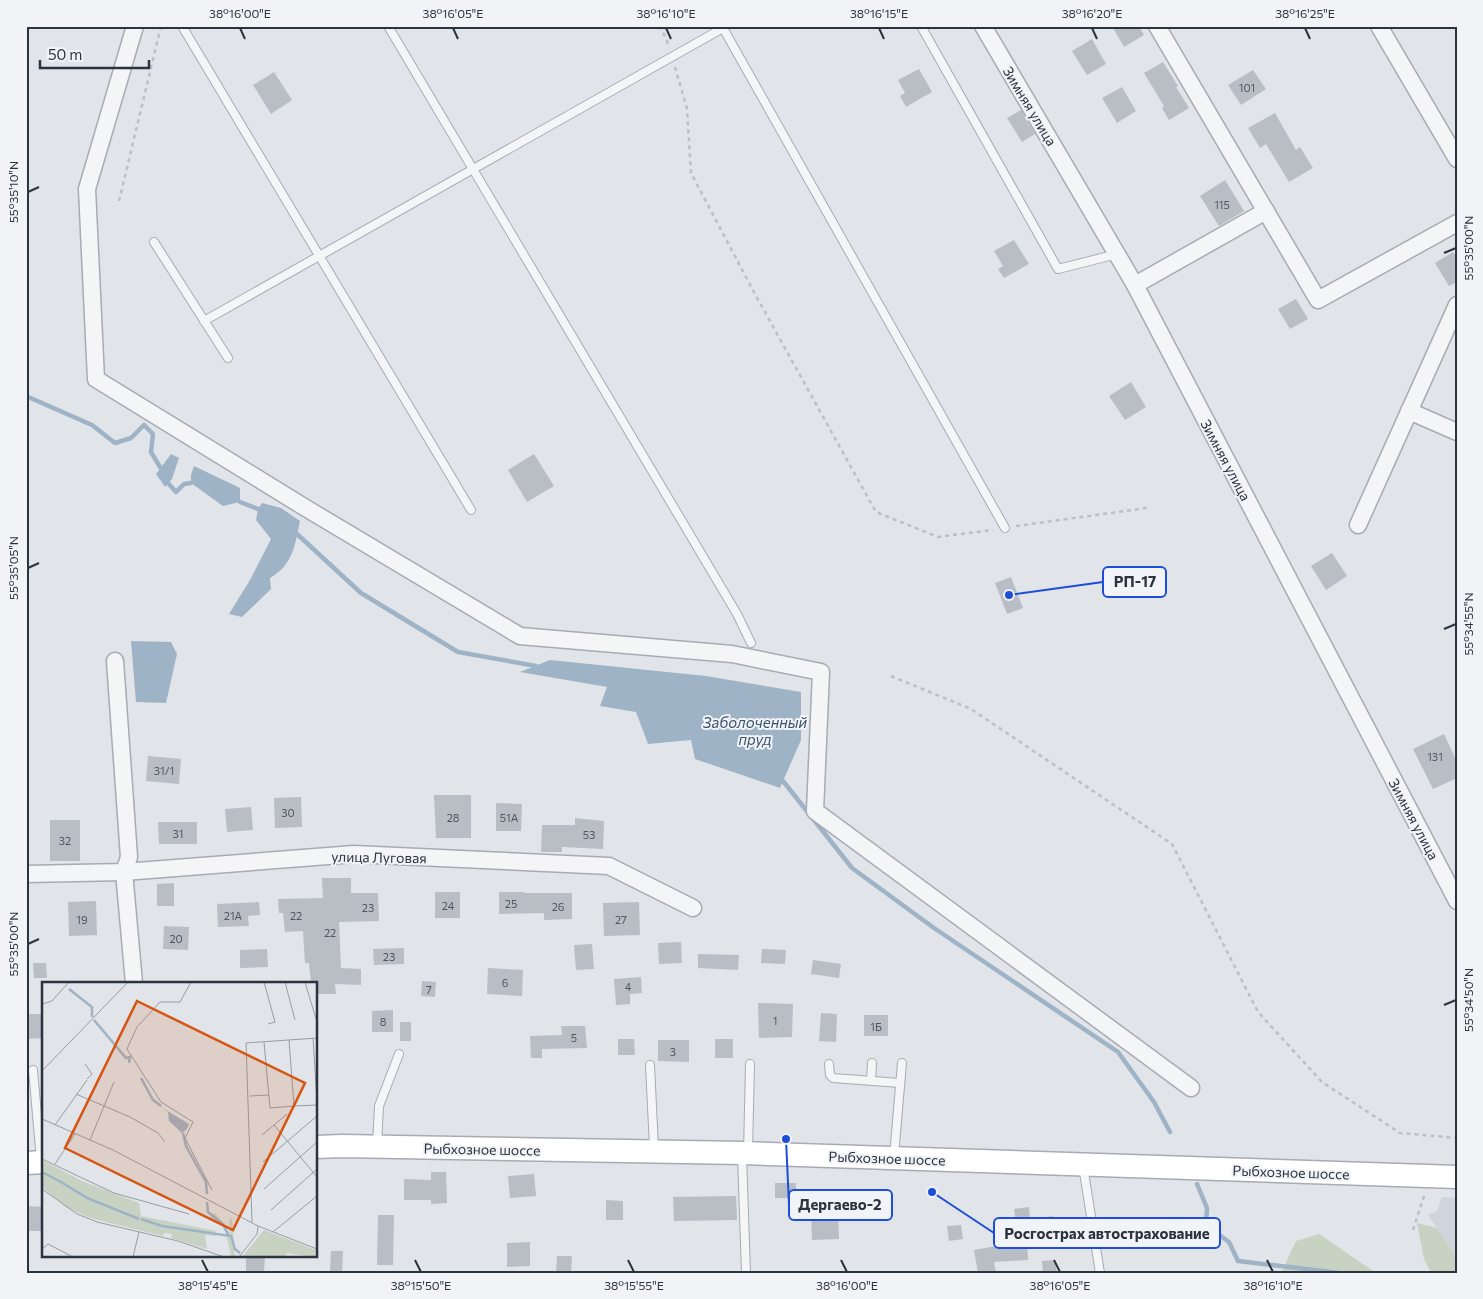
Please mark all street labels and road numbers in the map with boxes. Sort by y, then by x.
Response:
street label: Зимняя улица [1000,63,1060,149]
street label: Зимняя улица [1197,416,1255,504]
street label: Зимняя улица [1385,775,1443,863]
street label: улица Луговая [331,848,427,866]
street label: Рыбхозное шоссе [423,1139,541,1159]
street label: Рыбхозное шоссе [828,1147,946,1169]
street label: Рыбхозное шоссе [1232,1161,1350,1183]

